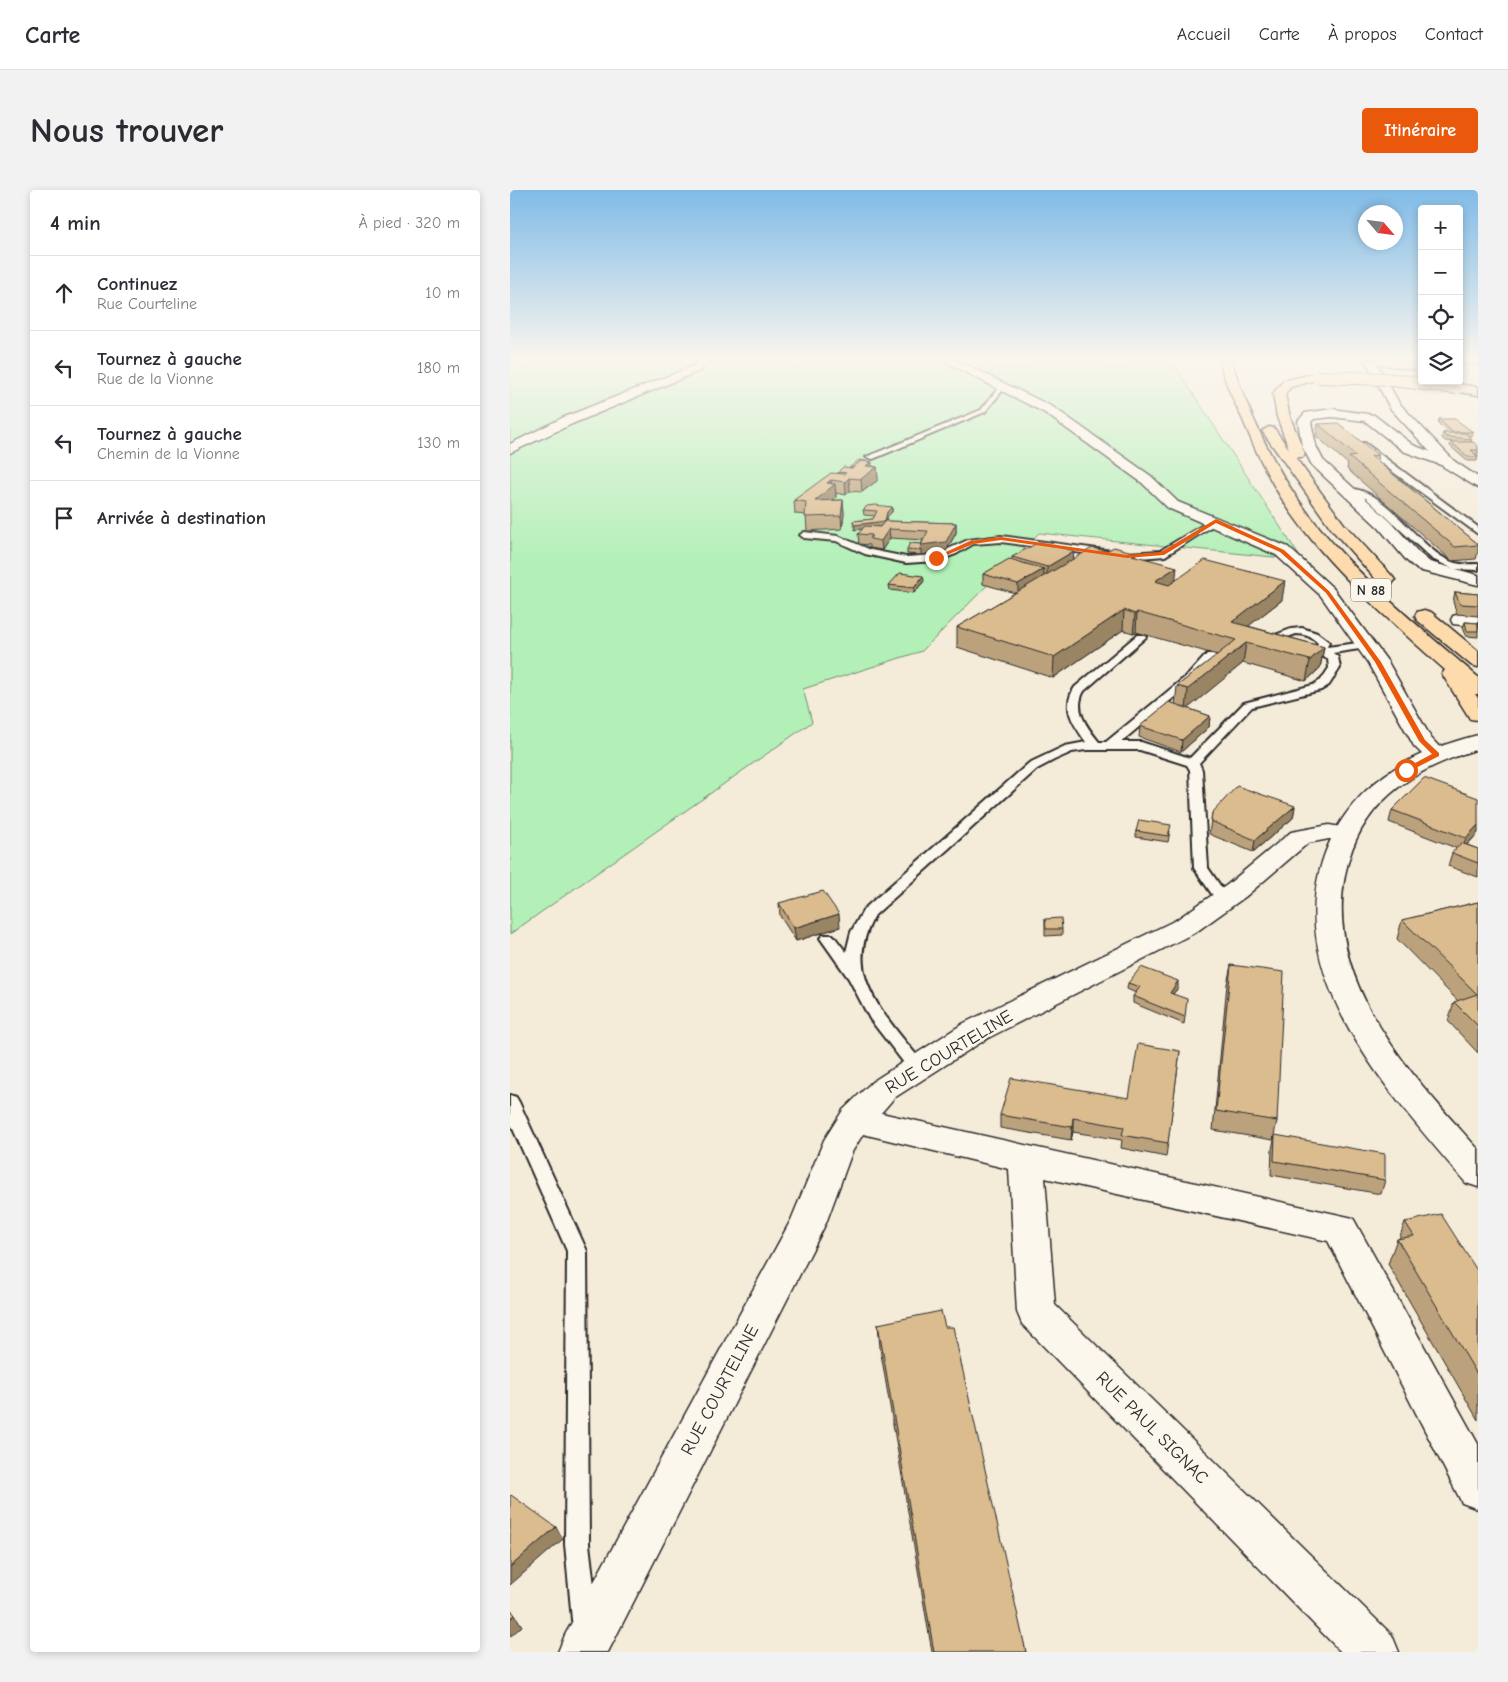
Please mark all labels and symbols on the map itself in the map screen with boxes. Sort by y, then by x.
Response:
north arrow [1358,205,1403,250]
route end [925,547,948,570]
road number: N 88 [1351,578,1391,602]
route start [1395,759,1418,782]
street label: RUE COURTELINE [882,1006,1017,1098]
street label: RUE COURTELINE [677,1321,763,1459]
street label: RUE PAUL SIGNAC [1092,1368,1212,1488]

